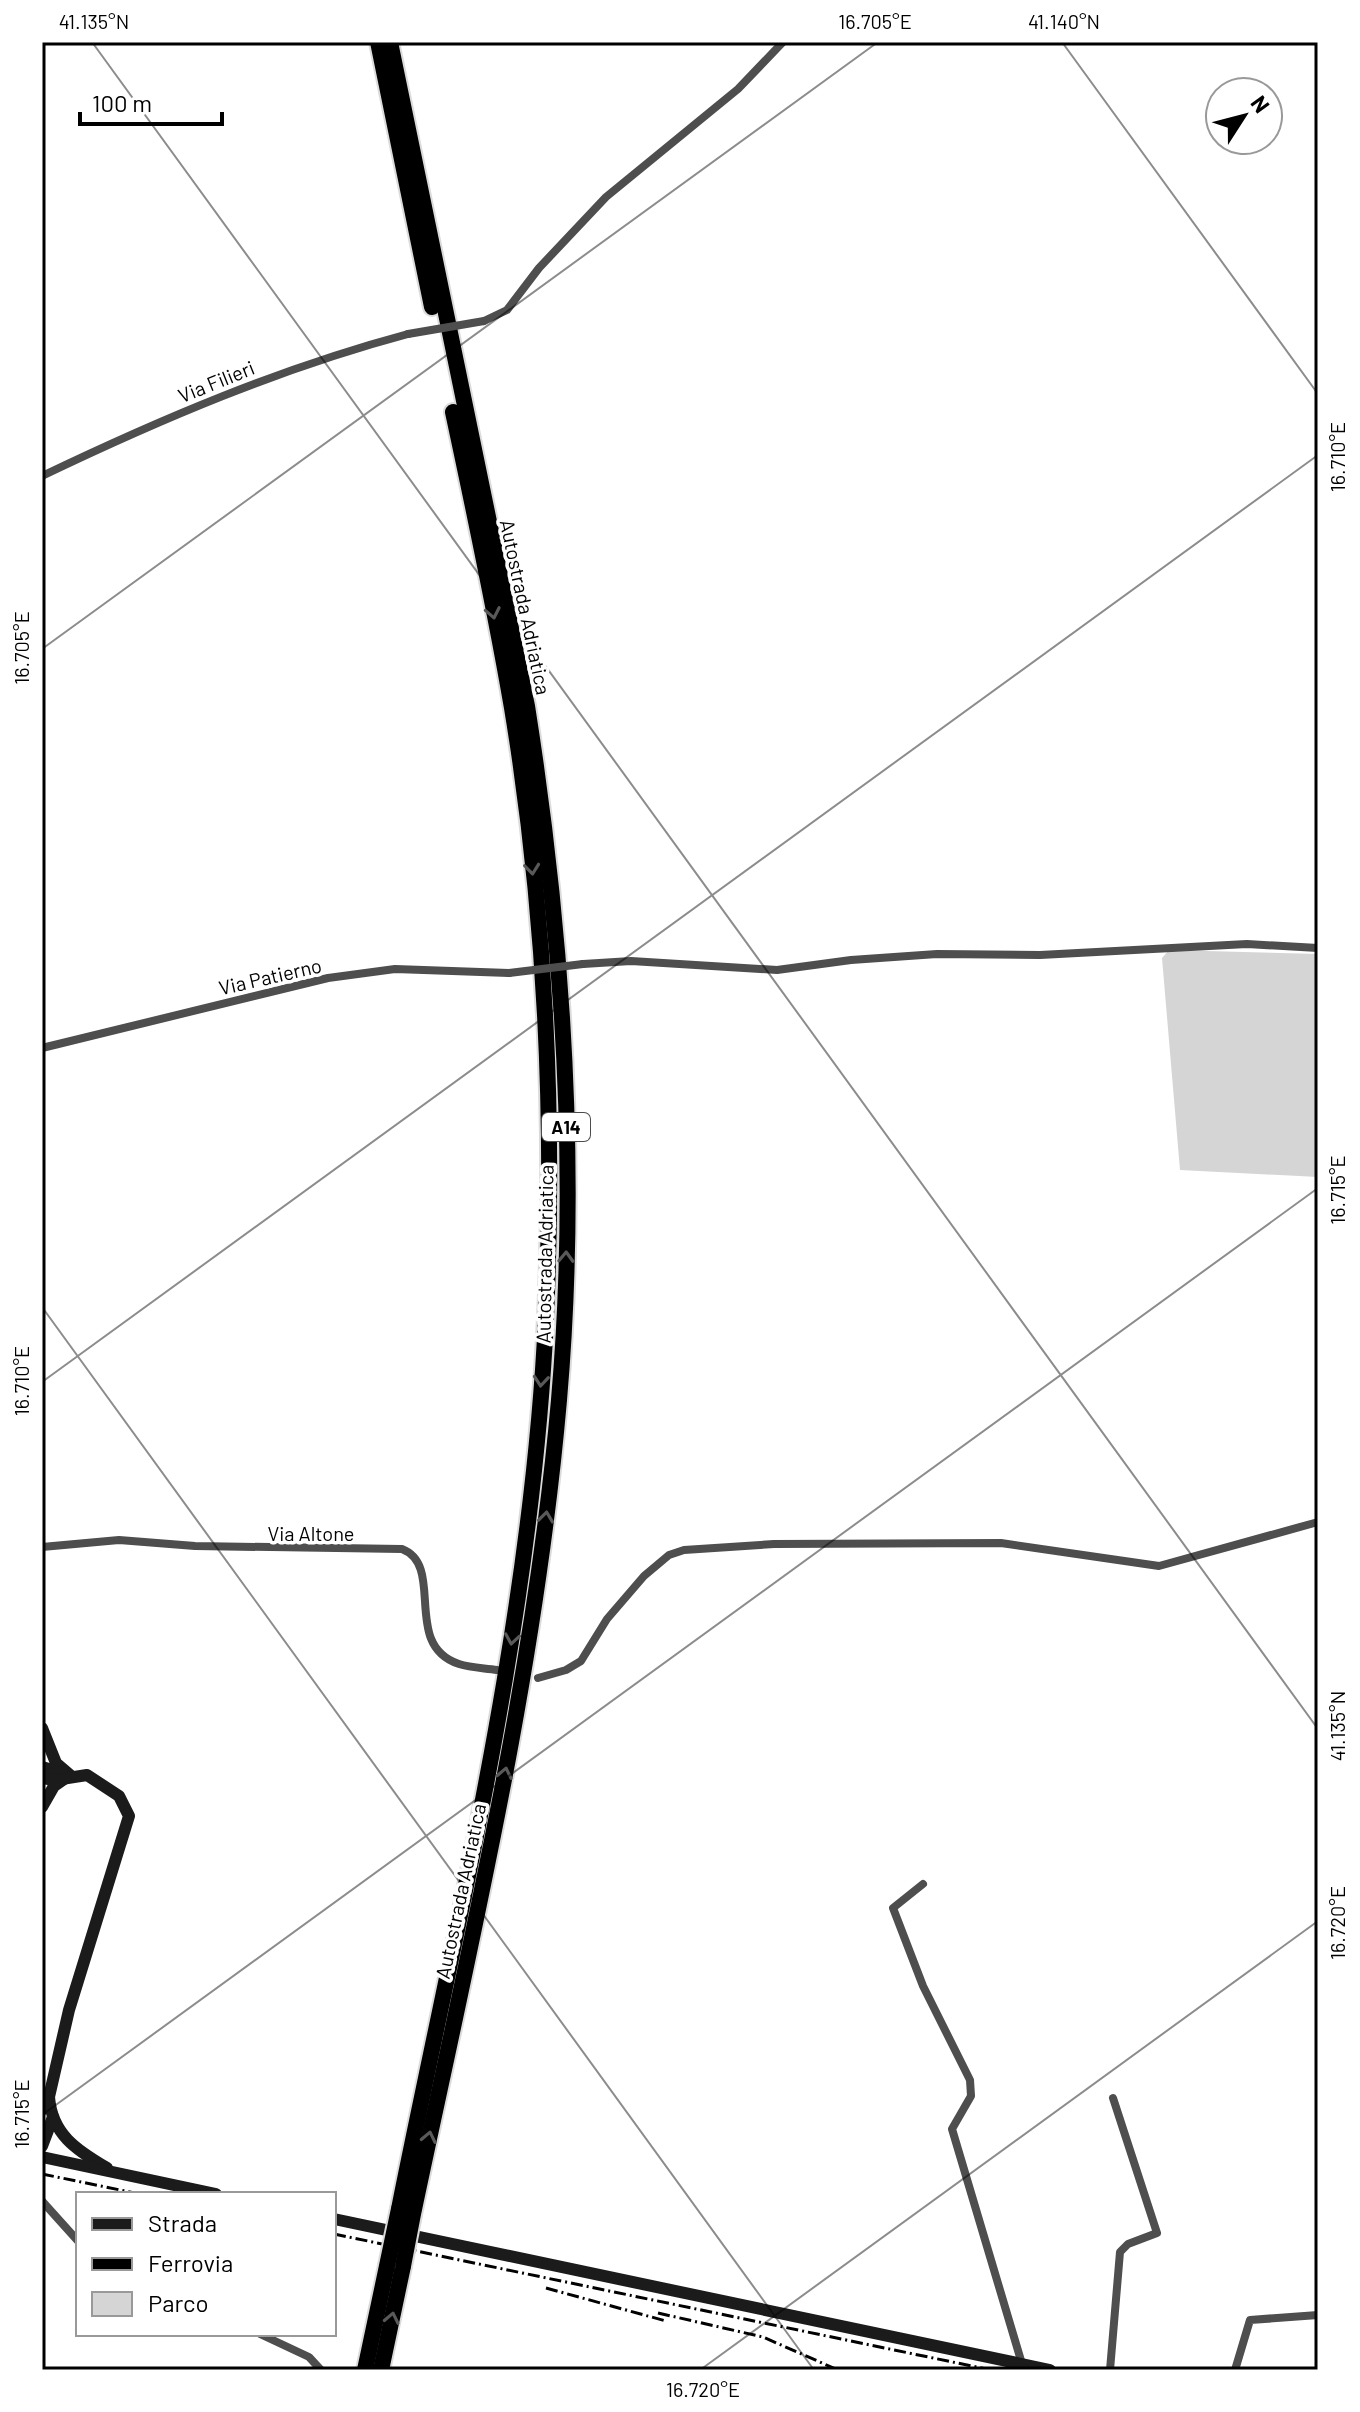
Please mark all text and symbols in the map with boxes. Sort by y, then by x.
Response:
text: 41.135°N [59,9,129,33]
text: 16.705°E [838,9,912,33]
text: 41.140°N [1028,9,1100,33]
scale bar [80,76,222,126]
north arrow [1204,76,1284,156]
text: 100 m [92,88,152,117]
text: N [1246,90,1276,117]
street label: Via Filieri [174,355,258,407]
text: 16.710°E [1325,422,1349,492]
street label: Autostrada Adriatica [496,517,556,697]
one-way arrow [484,605,501,619]
text: 16.705°E [9,611,33,685]
one-way arrow [523,863,540,876]
street label: Via Patierno [216,953,324,999]
road number: A14 [542,1113,590,1141]
text: 16.715°E [1325,1155,1349,1225]
street label: Autostrada Adriatica [530,1165,558,1343]
one-way arrow [557,1250,575,1263]
text: 16.710°E [9,1346,33,1416]
one-way arrow [533,1374,550,1387]
one-way arrow [537,1510,554,1523]
street label: Via Altone [267,1521,355,1545]
one-way arrow [504,1632,521,1646]
text: 41.135°N [1325,1691,1349,1761]
one-way arrow [495,1766,512,1780]
street label: Autostrada Adriatica [430,1801,490,1981]
text: 16.720°E [1325,1886,1349,1960]
text: 16.715°E [9,2079,33,2149]
one-way arrow [420,2131,437,2145]
legend [76,2192,336,2336]
text: Strada [148,2208,217,2237]
text: Ferrovia [148,2248,233,2277]
text: Parco [148,2288,209,2317]
one-way arrow [383,2312,400,2325]
text: 16.720°E [666,2377,740,2401]

